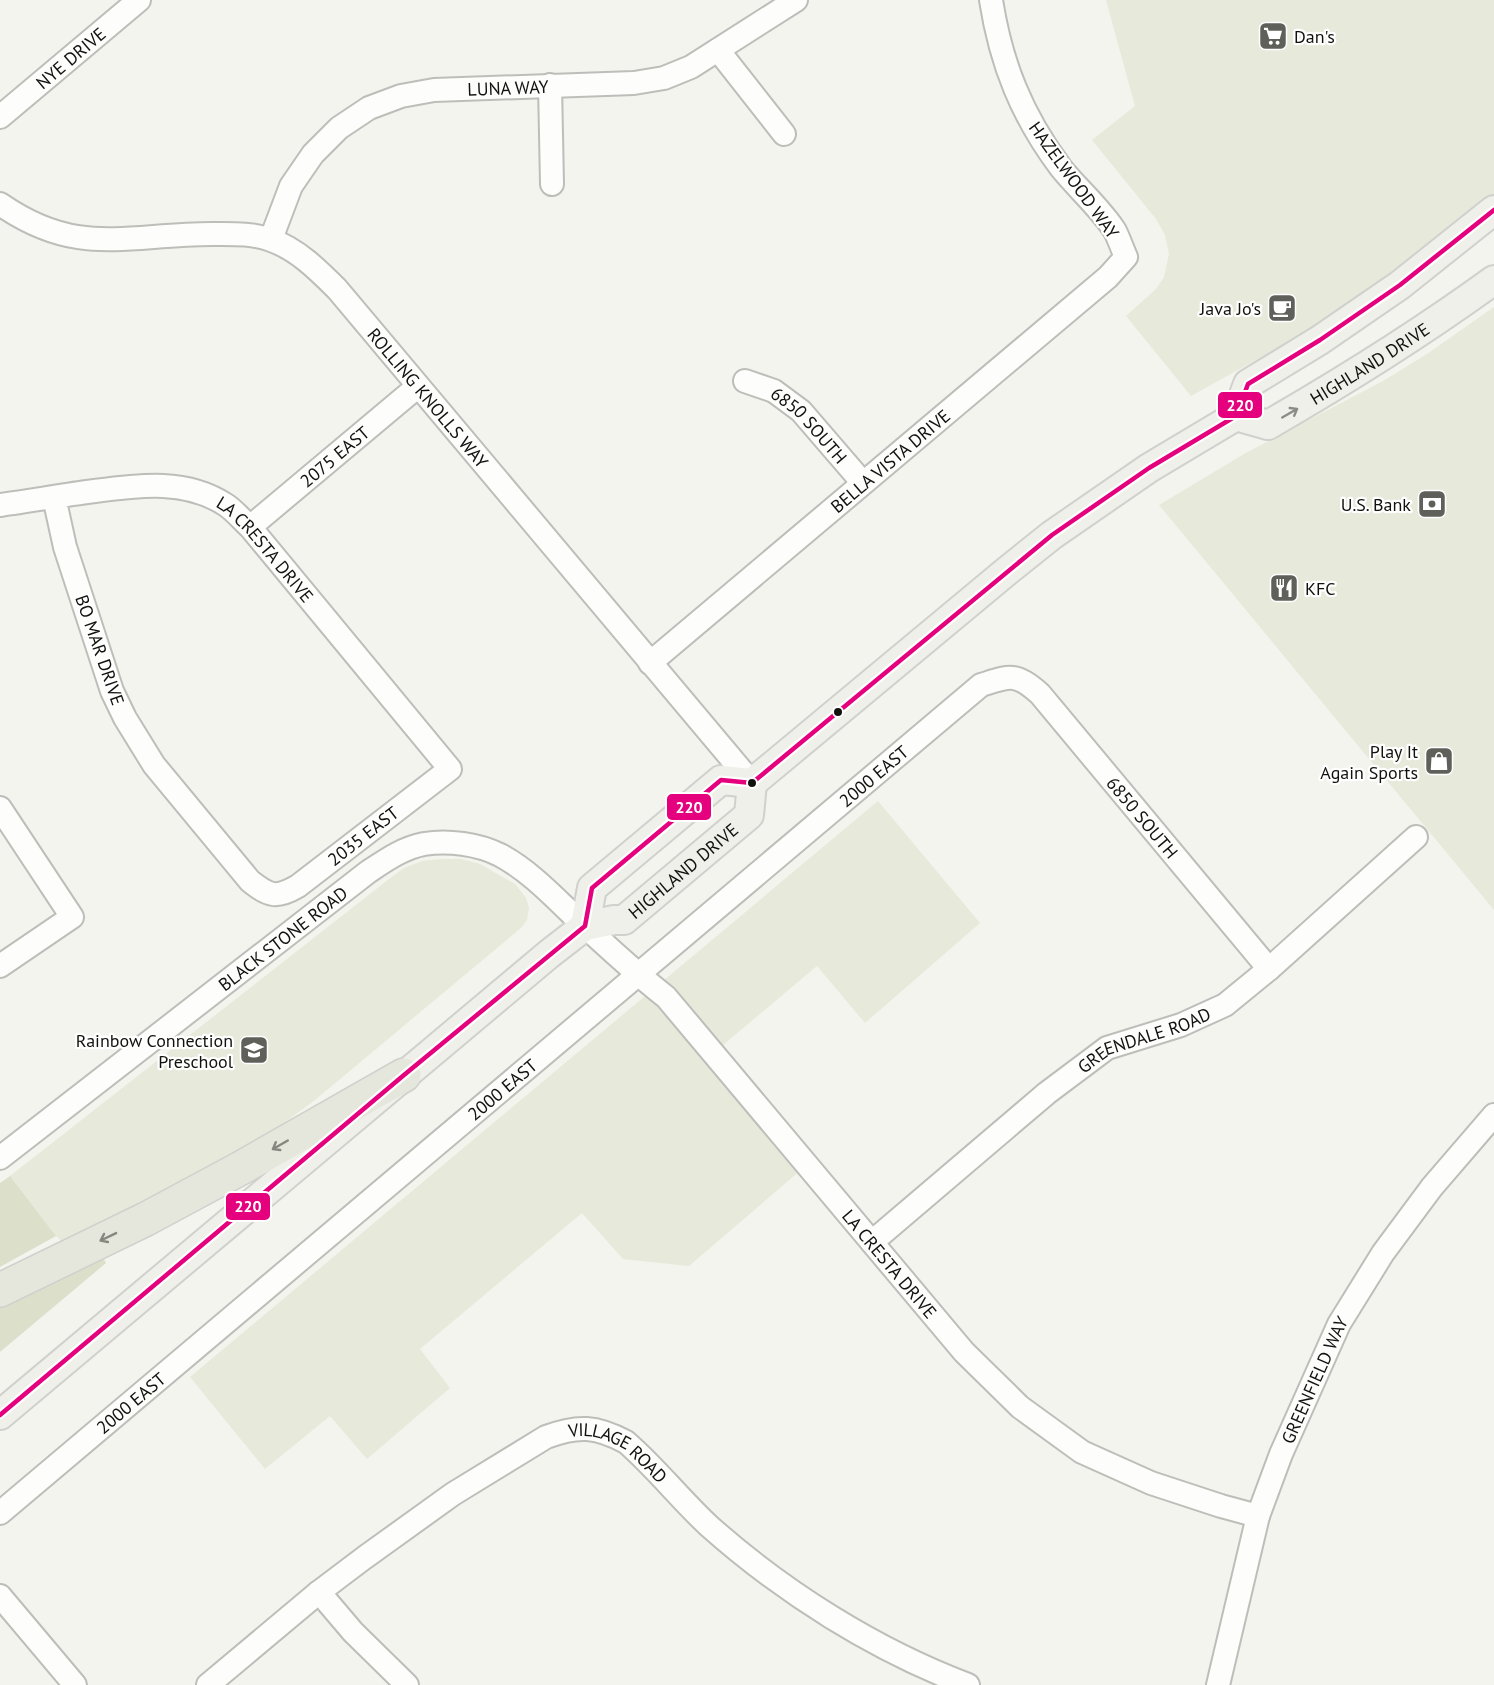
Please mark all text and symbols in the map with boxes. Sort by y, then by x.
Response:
supermarket icon: Dan's [1257,20,1289,52]
street label: NYE DRIVE [31,22,110,94]
place label: Dan's [1294,25,1335,48]
street label: LUNA WAY [467,74,549,100]
street label: HAZELWOOD WAY [1024,117,1124,243]
cafe icon: Java Jo's [1266,292,1298,324]
place label: Java Jo's [1199,297,1261,320]
street label: HIGHLAND DRIVE [1306,317,1434,409]
street label: ROLLING KNOLLS WAY [363,323,494,472]
street label: 6850 SOUTH [767,381,853,468]
line badge: 220 [1217,391,1263,419]
text: 220 [1226,395,1254,415]
street label: BELLA VISTA DRIVE [826,404,955,517]
one-way arrow [1281,406,1298,418]
street label: 2075 EAST [295,421,374,492]
bank icon: U.S. Bank [1416,488,1448,520]
street label: LA CRESTA DRIVE [213,491,319,607]
place label: U.S. Bank [1341,493,1411,516]
restaurant icon: KFC [1268,572,1300,604]
place label: KFC [1305,577,1336,600]
street label: BO MAR DRIVE [70,592,130,708]
unlabelled marker [832,706,844,718]
street label: 2000 EAST [834,740,913,812]
place label: Play It Again Sports [1320,740,1418,784]
shop icon: Play It Again Sports [1423,745,1455,777]
street label: 6850 SOUTH [1102,772,1183,863]
unlabelled marker [746,777,758,789]
line badge: 220 [666,793,712,821]
text: 220 [675,797,703,817]
street label: 2035 EAST [323,801,403,871]
street label: HIGHLAND DRIVE [623,818,743,923]
street label: BLACK STONE ROAD [214,881,352,996]
street label: GREENDALE ROAD [1073,1002,1214,1078]
place label: Rainbow Connection Preschool [76,1029,234,1073]
school or university icon: Rainbow Connection Preschool [238,1034,270,1066]
street label: 2000 EAST [463,1053,542,1125]
one-way arrow [272,1140,289,1152]
line badge: 220 [225,1192,271,1221]
text: 220 [234,1196,262,1216]
street label: LA CRESTA DRIVE [838,1204,942,1323]
one-way arrow [100,1232,118,1244]
street label: GREENFIELD WAY [1276,1312,1353,1447]
street label: 2000 EAST [91,1367,170,1439]
street label: VILLAGE ROAD [566,1417,673,1487]

